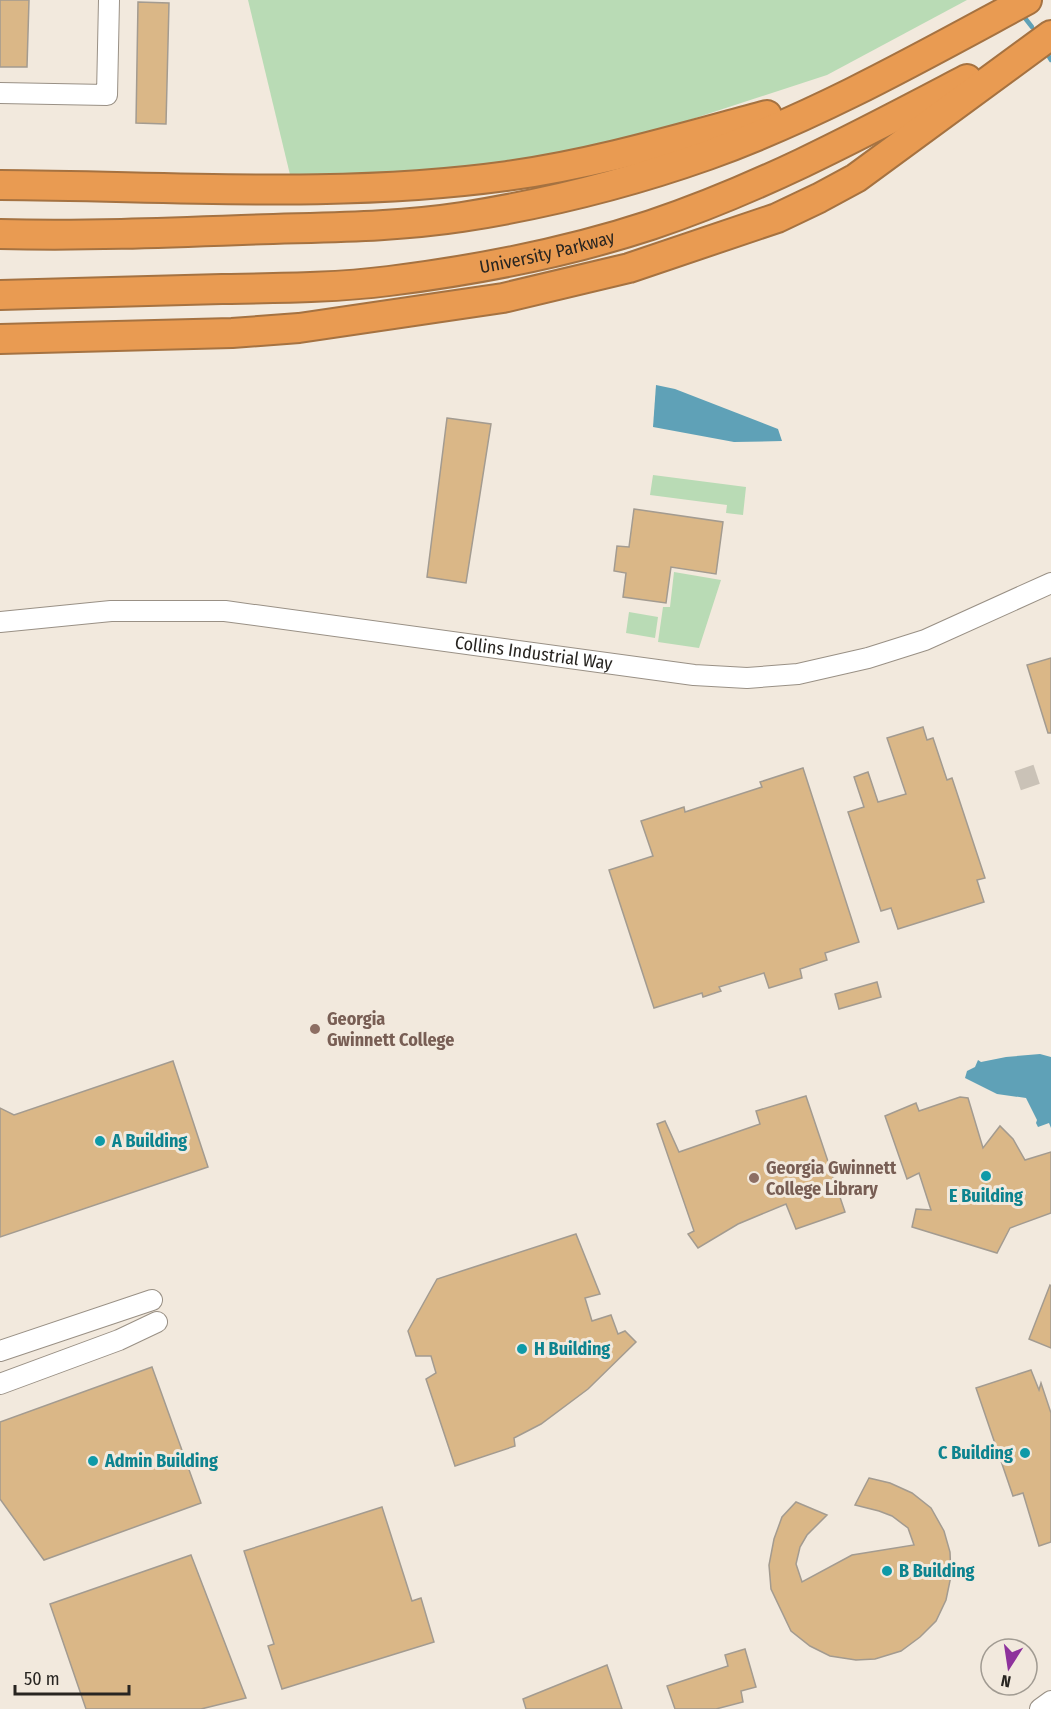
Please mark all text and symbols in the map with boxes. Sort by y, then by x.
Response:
street label: University Parkway [478,226,617,278]
street label: Collins Industrial Way [454,631,614,675]
place label: Georgia Gwinnett College [327,1008,454,1051]
marker: Georgia Gwinnett College [308,1022,322,1036]
place label: A Building [111,1130,187,1152]
marker: A Building [93,1134,107,1148]
place label: Georgia Gwinnett College Library [766,1157,897,1200]
marker: E Building [979,1169,993,1183]
marker: Georgia Gwinnett College Library [747,1171,761,1185]
place label: E Building [949,1185,1023,1207]
place label: H Building [534,1338,610,1360]
marker: H Building [515,1342,529,1356]
place label: C Building [938,1442,1013,1464]
marker: C Building [1018,1446,1032,1460]
place label: Admin Building [104,1450,218,1472]
marker: Admin Building [86,1454,100,1468]
place label: B Building [899,1560,975,1582]
marker: B Building [880,1564,894,1578]
north arrow [979,1637,1039,1697]
scale bar [15,1658,129,1696]
text: 50 m [24,1668,60,1690]
text: N [999,1671,1013,1691]

